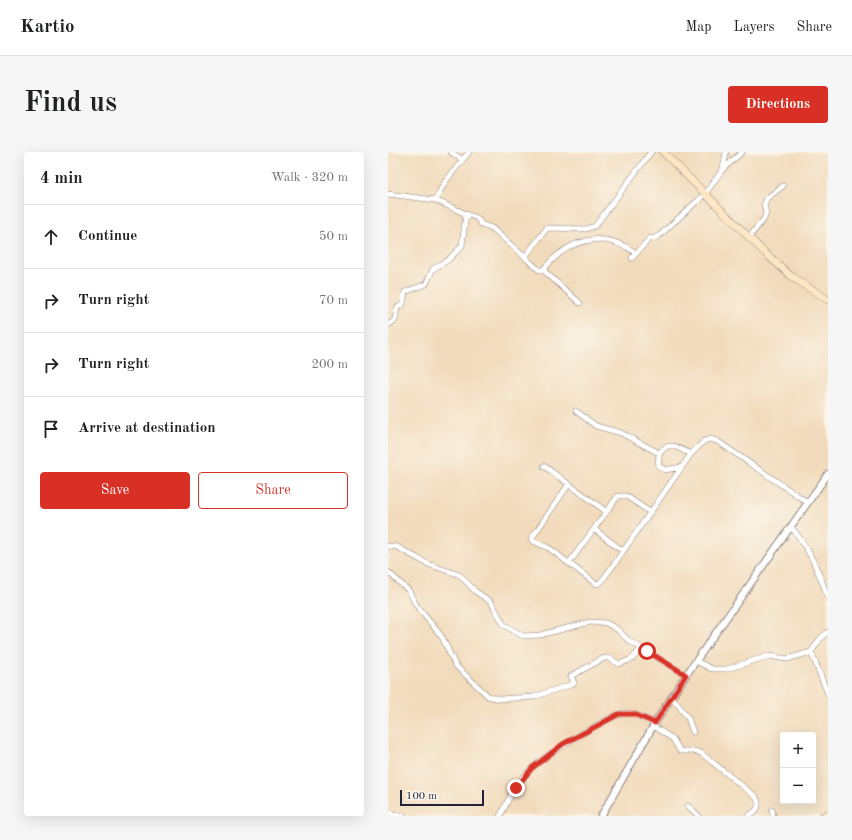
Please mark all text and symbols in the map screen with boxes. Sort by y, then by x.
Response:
text: Kartio [20,18,75,37]
text: Map [686,20,712,34]
text: Layers [734,20,775,34]
text: Share [797,20,832,34]
button: Directions [728,86,828,123]
text: Find us [24,90,117,118]
text: 4 min [40,170,83,187]
text: Walk · 320 m [271,171,348,184]
icon: ahead [40,226,62,248]
text: Continue [78,229,137,244]
text: 50 m [319,230,348,243]
icon: right [40,290,62,312]
text: Turn right [78,293,149,308]
text: 70 m [319,294,348,307]
icon: right [40,354,62,376]
text: Turn right [78,357,149,372]
text: 200 m [311,358,348,371]
icon: arrive [40,418,62,440]
text: Arrive at destination [78,421,216,436]
button: Save [40,472,190,509]
button: Share [198,472,348,509]
route start [638,642,656,660]
map controls [780,732,816,804]
button: + [780,732,816,768]
button: − [780,768,816,804]
route end [507,779,525,797]
scale bar [400,788,484,807]
text: 100 m [406,791,437,802]

